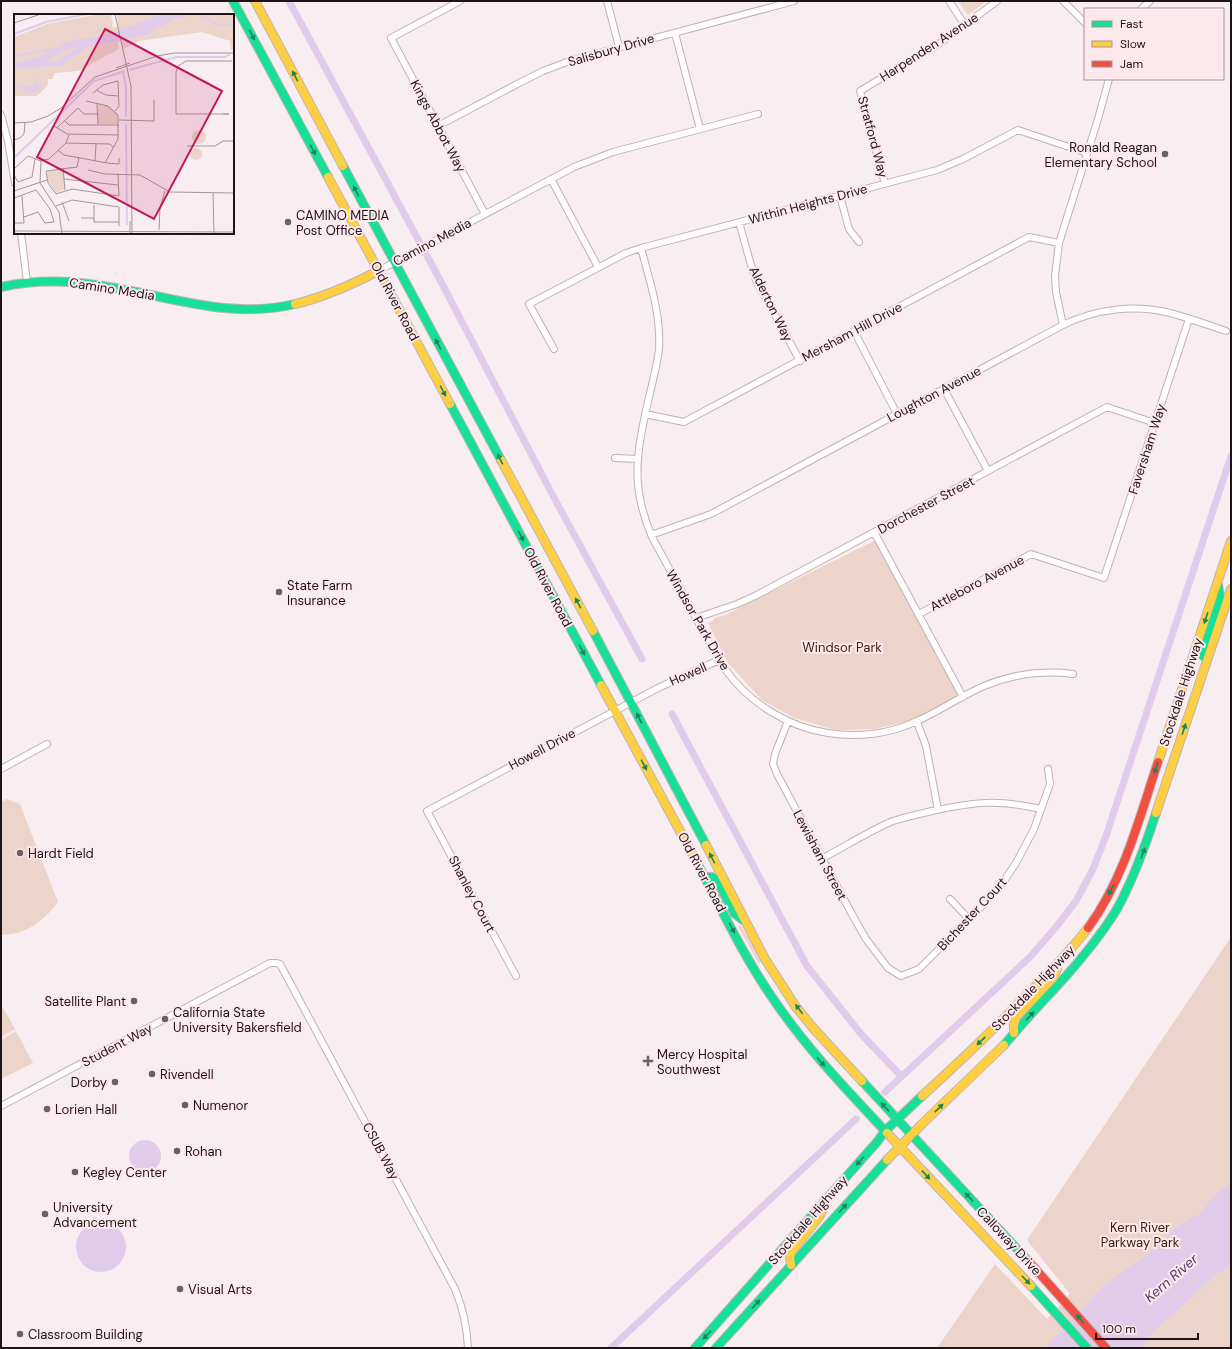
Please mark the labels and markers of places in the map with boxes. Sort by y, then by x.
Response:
place label: Ronald Reagan Elementary School [1045,139,1157,171]
marker: Ronald Reagan Elementary School [1160,149,1170,159]
place label: CAMINO MEDIA Post Office [296,207,389,239]
marker: CAMINO MEDIA Post Office [283,217,293,227]
place label: State Farm Insurance [287,577,352,609]
marker: State Farm Insurance [274,587,284,597]
place label: Hardt Field [28,845,94,862]
marker: Hardt Field [15,848,25,858]
place label: Satellite Plant [45,993,126,1010]
marker: Satellite Plant [129,996,139,1006]
place label: California State University Bakersfield [173,1004,302,1036]
marker: California State University Bakersfield [160,1014,170,1024]
place label: Mercy Hospital Southwest [657,1046,747,1078]
marker: Mercy Hospital Southwest [642,1055,654,1067]
place label: Rivendell [160,1066,214,1083]
marker: Rivendell [147,1069,157,1079]
place label: Dorby [71,1074,107,1091]
marker: Dorby [110,1077,120,1087]
place label: Numenor [193,1097,249,1114]
marker: Numenor [180,1100,190,1110]
place label: Lorien Hall [55,1101,117,1118]
marker: Lorien Hall [42,1104,52,1114]
place label: Rohan [185,1143,222,1160]
marker: Rohan [172,1146,182,1156]
place label: Kegley Center [83,1164,167,1181]
marker: Kegley Center [70,1167,80,1177]
place label: University Advancement [53,1199,137,1231]
marker: University Advancement [40,1209,50,1219]
place label: Visual Arts [188,1281,252,1298]
marker: Visual Arts [175,1284,185,1294]
place label: Classroom Building [28,1326,143,1343]
marker: Classroom Building [15,1329,25,1339]

